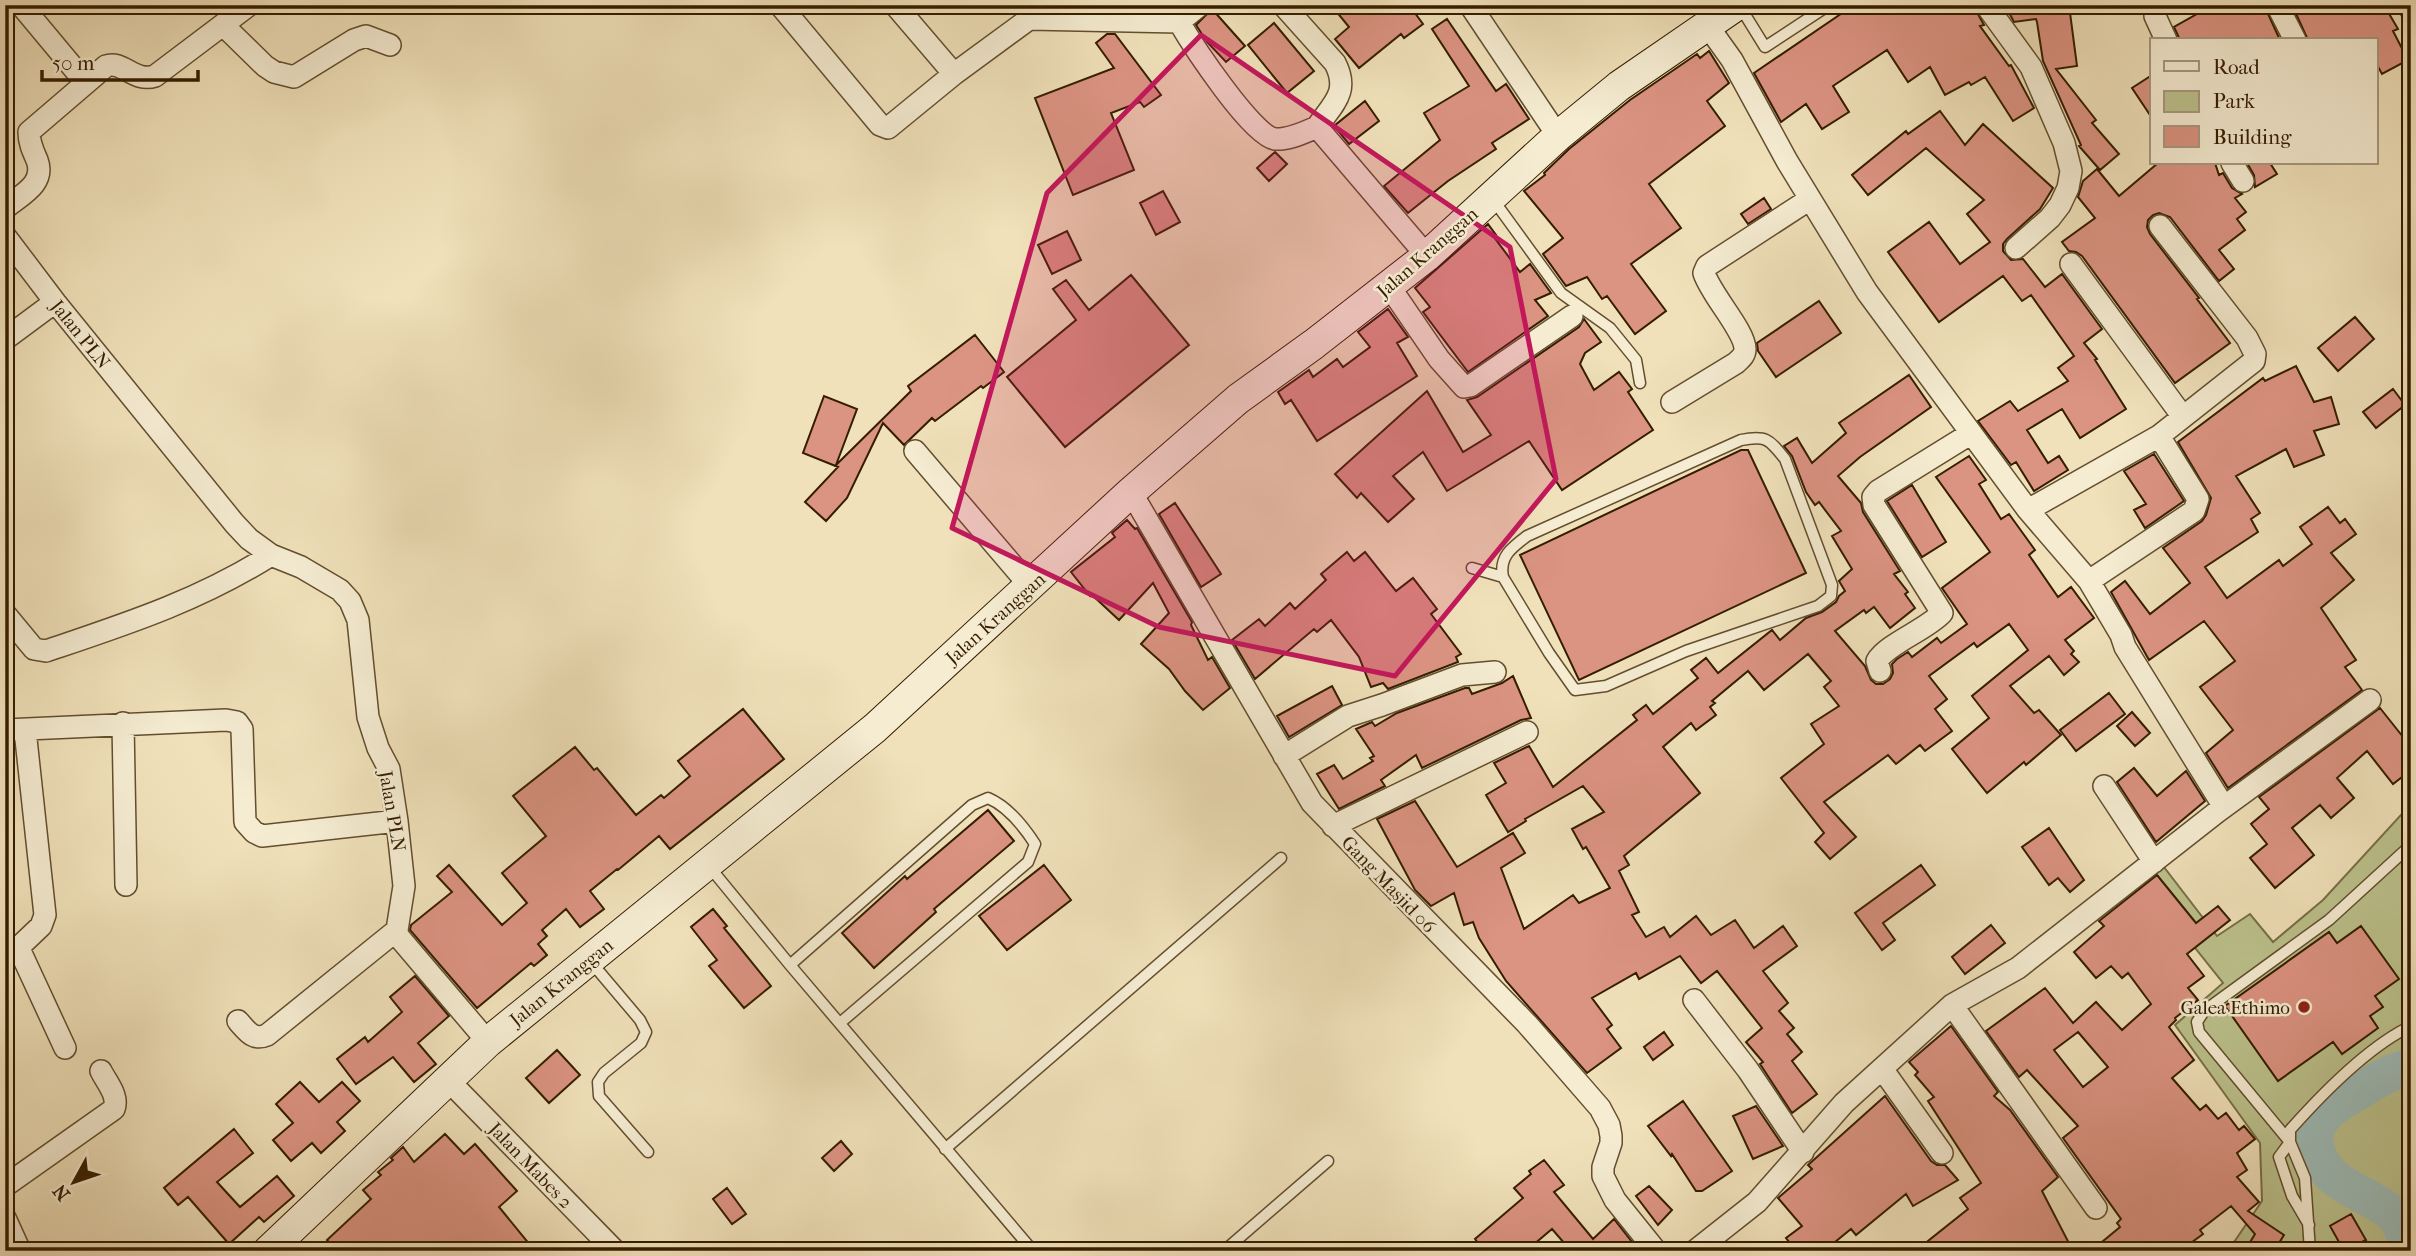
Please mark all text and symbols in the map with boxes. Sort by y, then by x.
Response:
scale bar [42,38,198,82]
legend [2150,38,2378,164]
text: 50 m [52,51,95,75]
text: Road [2213,55,2260,79]
text: Park [2213,89,2255,113]
text: Building [2213,125,2292,149]
street label: Jalan Kranggan [1371,203,1483,304]
street label: Jalan PLN [45,294,115,374]
street label: Jalan Kranggan [940,568,1050,671]
street label: Jalan PLN [374,767,410,854]
street label: Gang Masjid 06 [1337,832,1441,938]
street label: Jalan Kranggan [504,934,618,1032]
place label: Galea Ethimo [2180,997,2290,1019]
marker: Galea Ethimo [2296,999,2312,1015]
street label: Jalan Mabes 2 [482,1117,577,1213]
north arrow [38,1148,108,1218]
text: N [48,1179,75,1205]

